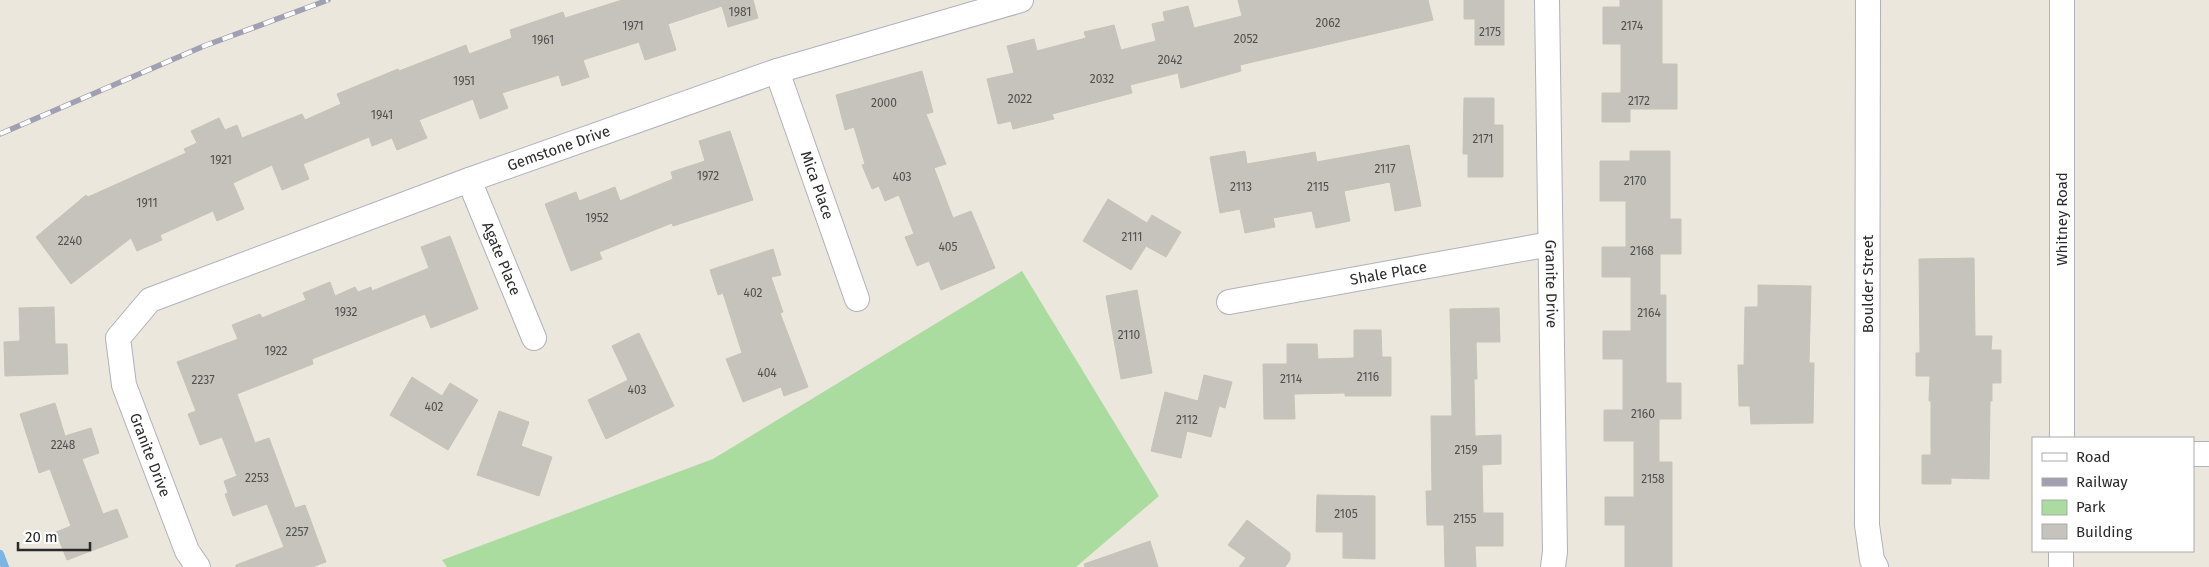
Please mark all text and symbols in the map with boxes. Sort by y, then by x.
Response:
house number: 1981 [729,5,751,19]
house number: 2062 [1316,16,1340,30]
house number: 1971 [622,19,644,33]
house number: 2174 [1621,19,1644,33]
house number: 2175 [1479,25,1501,39]
house number: 2052 [1234,32,1258,46]
house number: 1961 [532,33,554,47]
house number: 2042 [1158,53,1182,67]
house number: 2032 [1090,72,1114,86]
house number: 1951 [453,74,475,88]
house number: 2022 [1008,92,1032,106]
house number: 2172 [1628,94,1650,108]
house number: 2000 [871,96,897,110]
house number: 1941 [371,108,393,122]
street label: Gemstone Drive [505,122,612,175]
house number: 2171 [1472,132,1494,146]
street label: Mica Place [797,149,837,222]
house number: 1921 [210,153,232,167]
house number: 2117 [1374,162,1396,176]
house number: 1972 [697,169,719,183]
house number: 403 [893,170,911,184]
street label: Whitney Road [2053,172,2071,266]
house number: 2170 [1624,174,1647,188]
house number: 2113 [1230,180,1252,194]
house number: 2115 [1307,180,1329,194]
house number: 1911 [136,196,158,210]
house number: 1952 [585,211,609,225]
street label: Agate Place [478,219,524,298]
house number: 2111 [1122,230,1142,244]
house number: 2240 [58,234,83,248]
street label: Boulder Street [1859,234,1877,333]
house number: 405 [938,240,958,254]
street label: Granite Drive [1541,240,1561,328]
house number: 2168 [1630,244,1654,258]
street label: Shale Place [1349,257,1428,289]
house number: 402 [744,286,762,300]
house number: 1932 [334,305,358,319]
house number: 2164 [1637,306,1661,320]
house number: 2110 [1118,328,1141,342]
house number: 1922 [264,344,288,358]
house number: 404 [757,366,777,380]
house number: 2116 [1357,370,1379,384]
house number: 2114 [1280,372,1303,386]
house number: 2237 [191,373,215,387]
house number: 403 [628,383,646,397]
house number: 402 [425,400,443,414]
house number: 2160 [1631,407,1655,421]
street label: Granite Drive [126,410,174,500]
house number: 2112 [1176,413,1198,427]
legend [2032,437,2194,552]
house number: 2248 [51,438,76,452]
house number: 2159 [1455,443,1477,457]
text: Road [2076,448,2111,466]
house number: 2253 [245,471,269,485]
house number: 2158 [1641,472,1665,486]
text: Railway [2076,473,2128,491]
text: Park [2076,498,2106,516]
house number: 2105 [1334,507,1358,521]
house number: 2155 [1454,512,1476,526]
scale bar [18,520,90,552]
text: Building [2076,523,2132,541]
house number: 2257 [286,525,308,539]
text: 20 m [25,528,58,546]

